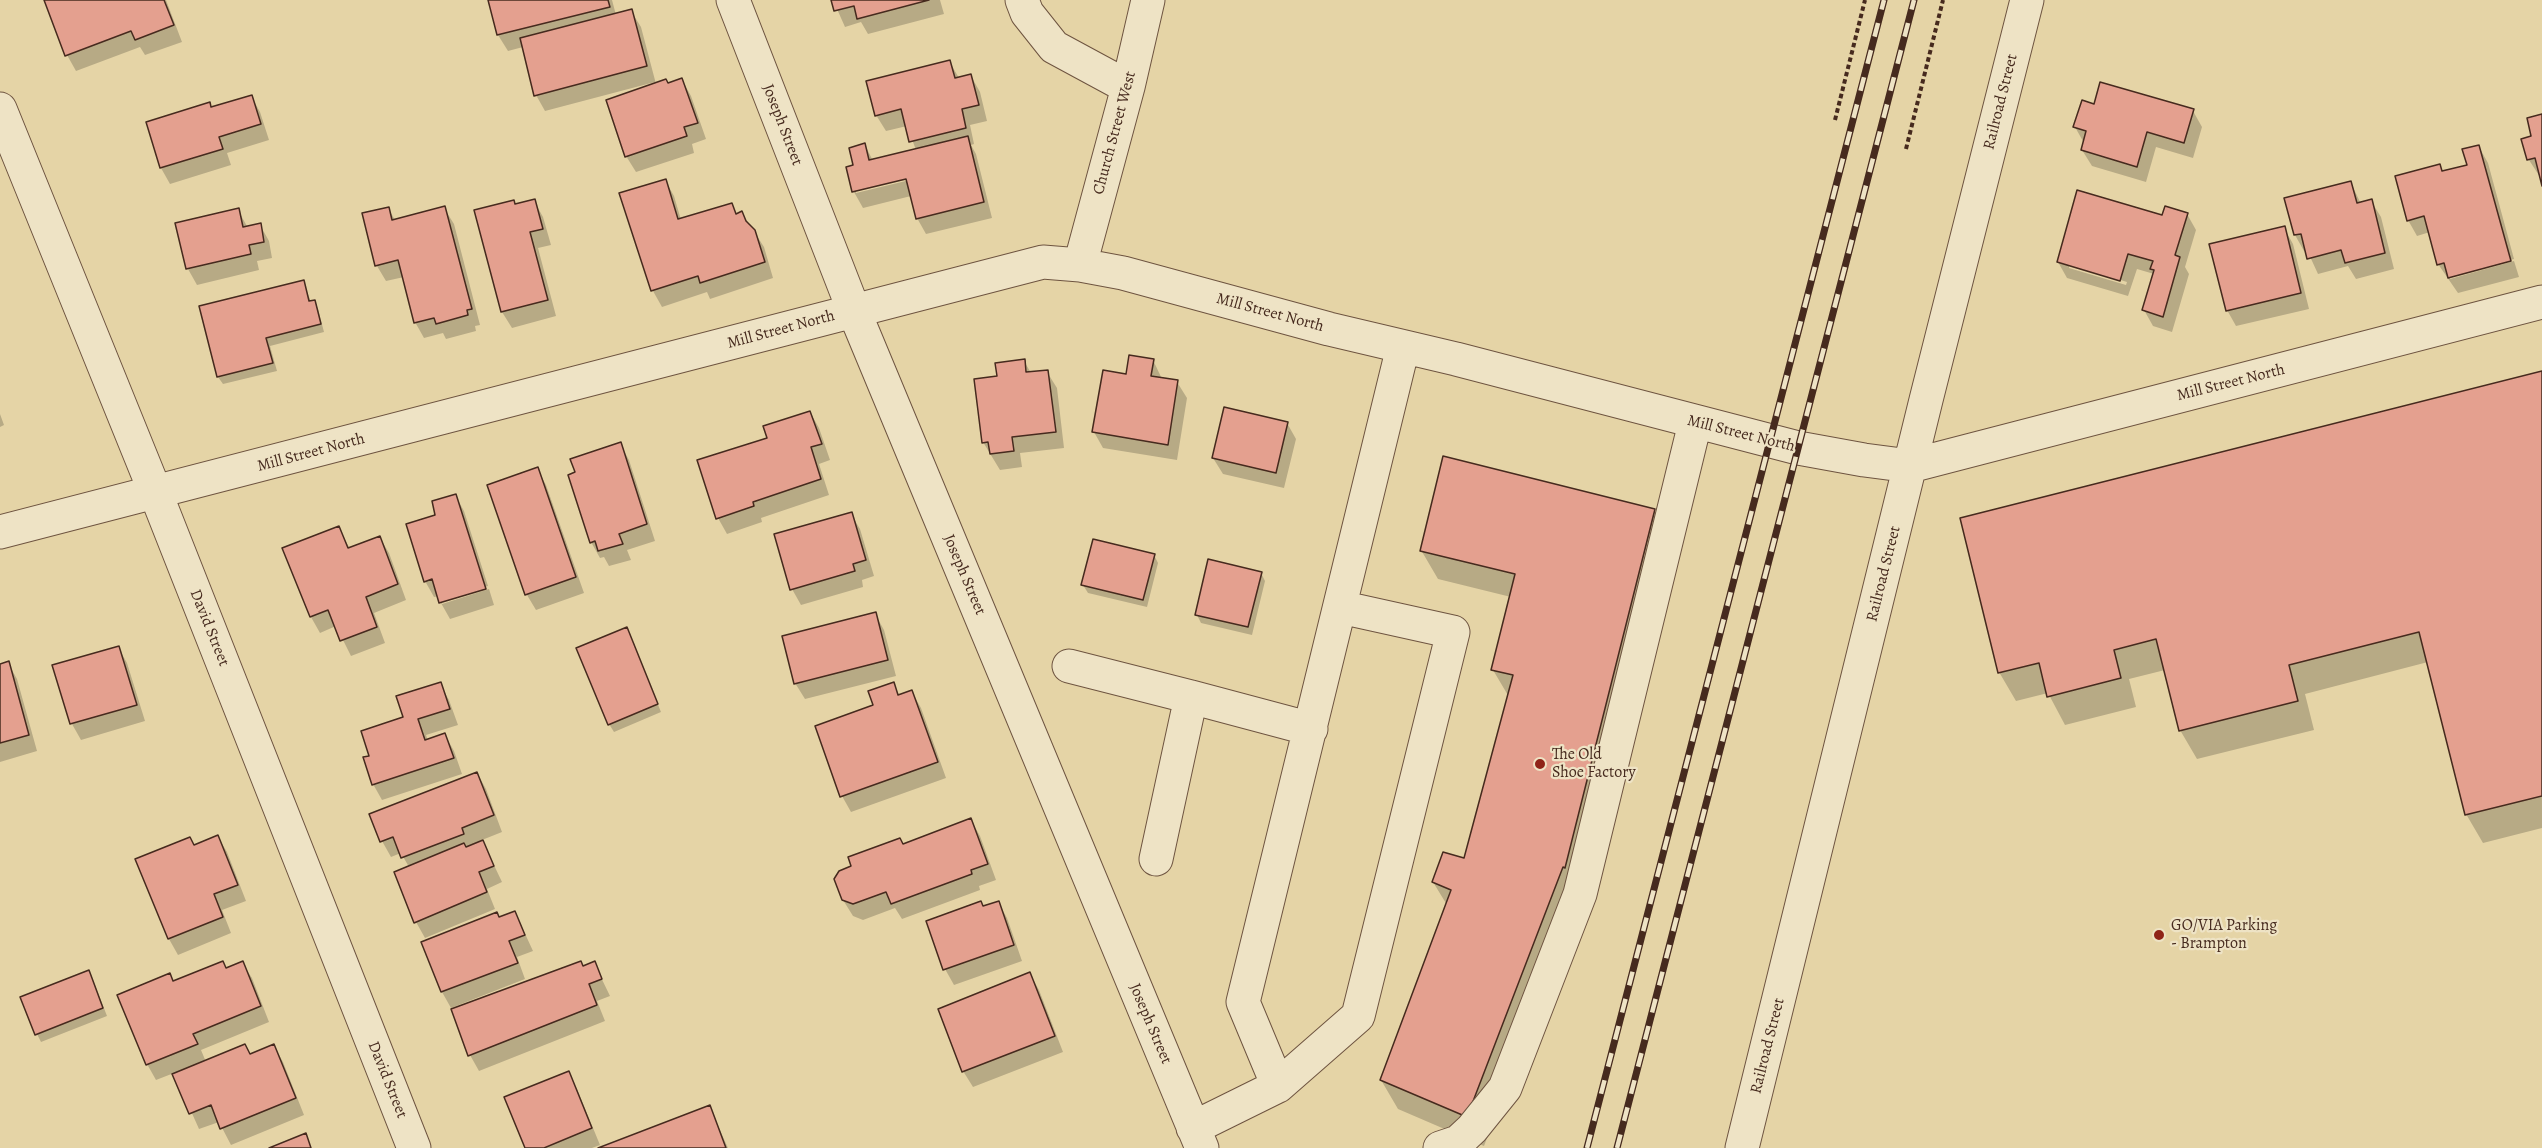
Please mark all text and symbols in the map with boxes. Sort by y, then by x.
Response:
street label: Railroad Street [1980,52,2022,152]
street label: Church Street West [1089,69,1141,197]
street label: Joseph Street [758,82,806,168]
street label: Mill Street North [1214,289,1326,337]
street label: Mill Street North [725,306,837,354]
street label: Mill Street North [2175,360,2287,406]
street label: Mill Street North [1685,411,1797,457]
street label: Mill Street North [255,429,367,477]
street label: Railroad Street [1863,524,1905,624]
street label: Joseph Street [938,532,990,618]
street label: David Street [185,587,233,669]
place label: The Old Shoe Factory [1552,745,1636,783]
marker: The Old Shoe Factory [1533,757,1547,771]
place label: GO/VIA Parking - Brampton [2171,916,2277,954]
marker: GO/VIA Parking - Brampton [2152,928,2166,942]
street label: Joseph Street [1124,981,1176,1067]
street label: Railroad Street [1747,996,1789,1096]
street label: David Street [363,1039,411,1121]

